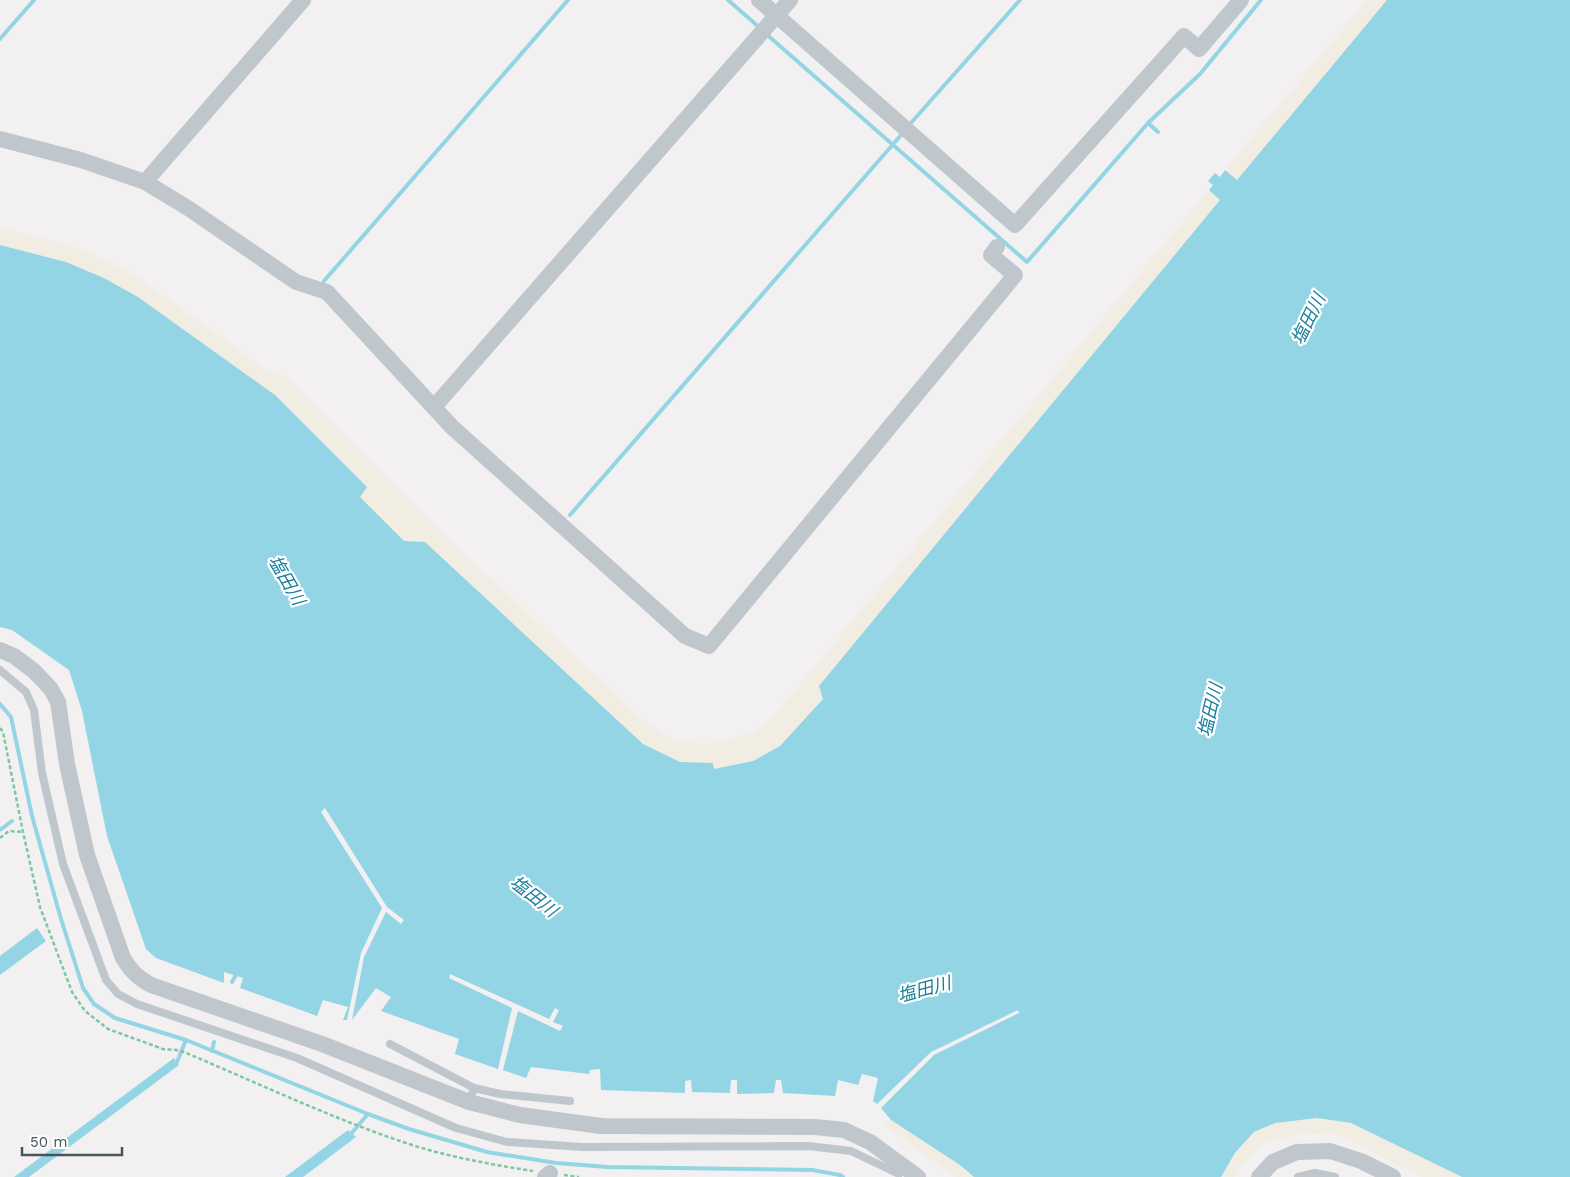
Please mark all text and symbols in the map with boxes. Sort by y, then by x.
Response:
water label: 塩田川 [1287,288,1330,348]
water label: 塩田川 [264,551,311,610]
water label: 塩田川 [1194,679,1227,739]
water label: 塩田川 [506,871,563,922]
water label: 塩田川 [895,971,955,1006]
scale bar [22,1124,122,1156]
text: 50 m [30,1133,67,1151]

